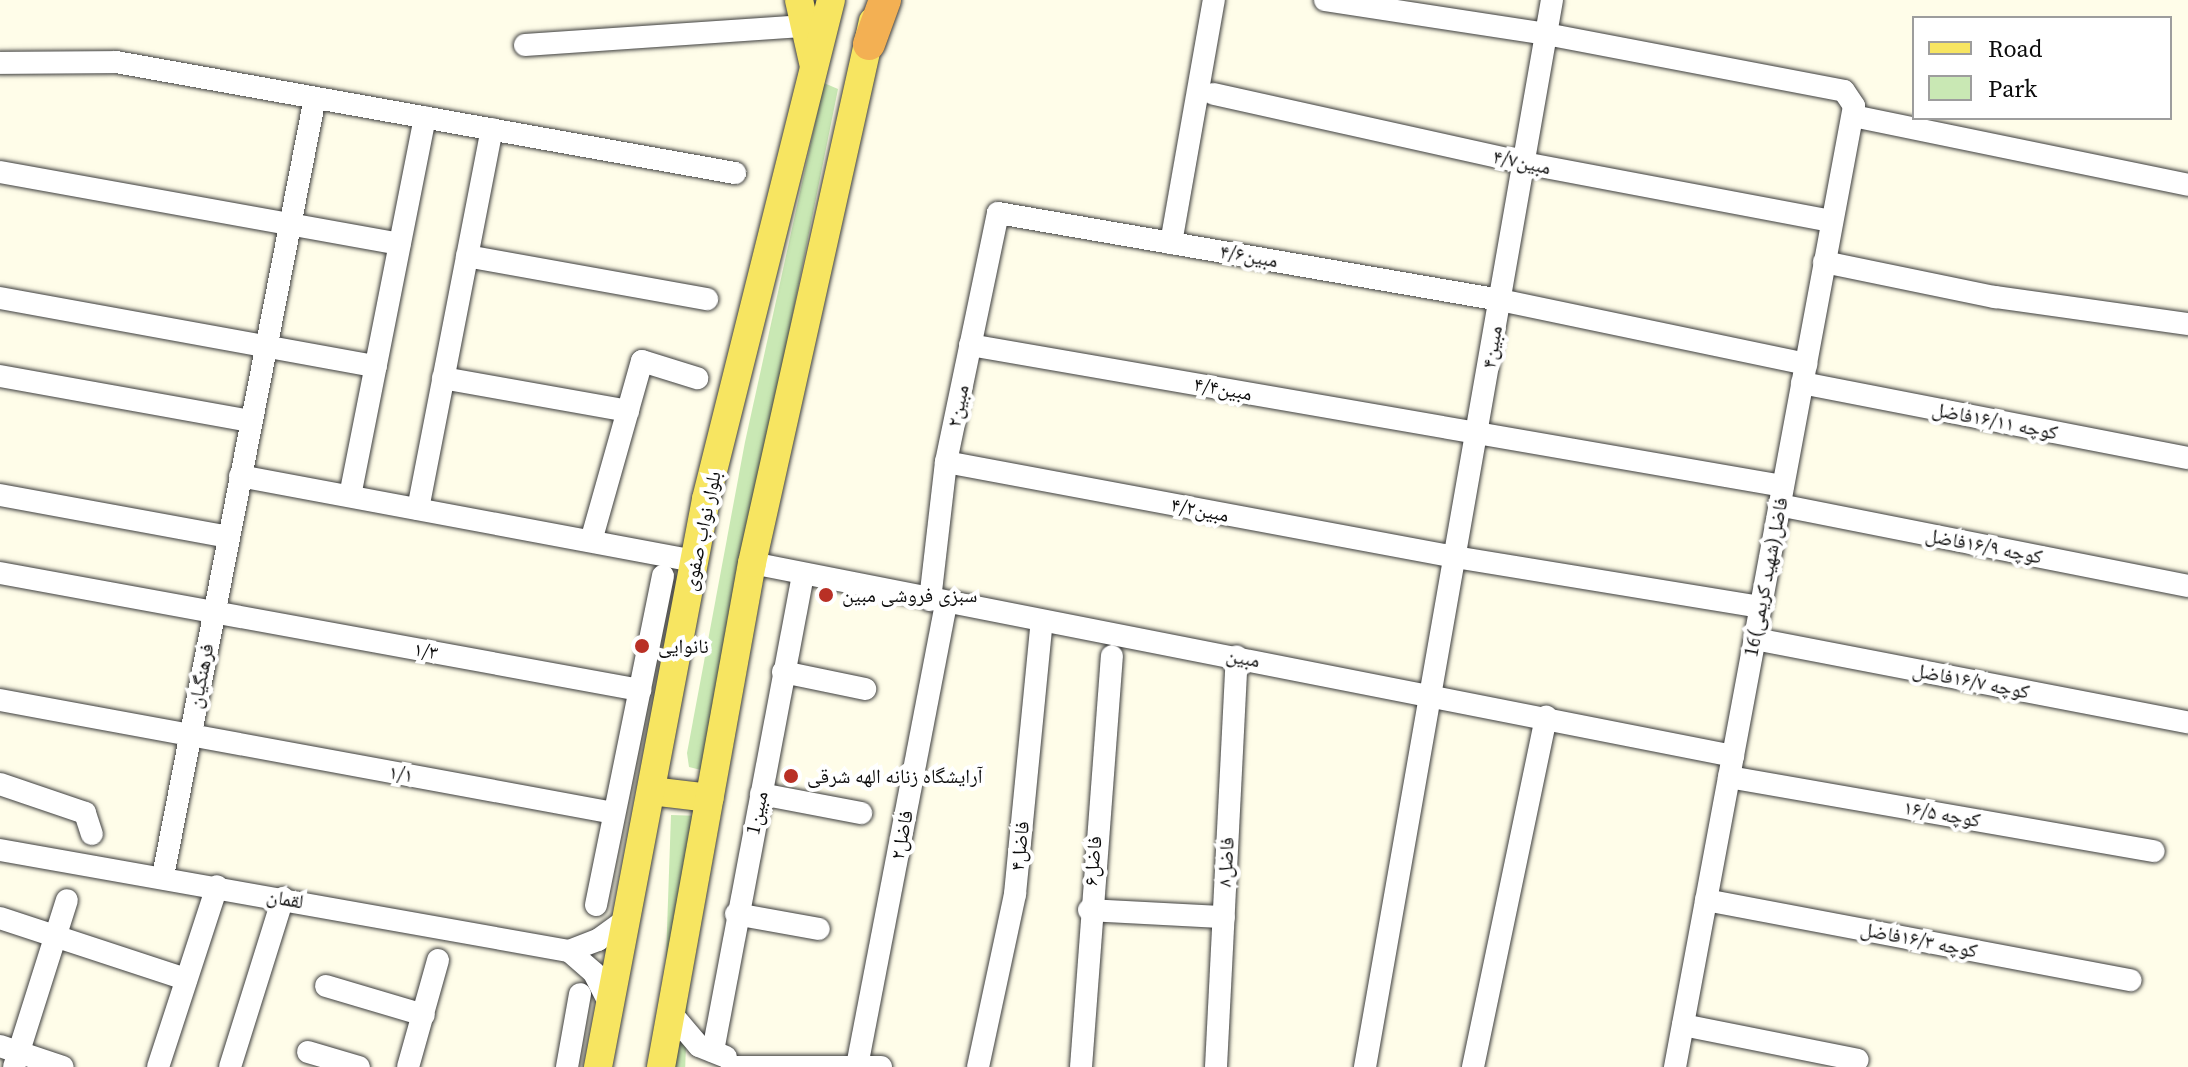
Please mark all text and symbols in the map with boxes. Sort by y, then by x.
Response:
legend [1912,16,2172,120]
text: Road [1988,32,2042,65]
text: Park [1988,72,2037,105]
street label: ۴/۷مبین [1491,144,1553,180]
street label: ۴/۶مبین [1218,239,1280,273]
street label: ۴مبین [1476,324,1508,370]
street label: ۴/۴مبین [1192,372,1254,406]
street label: ۲مبین [942,383,974,429]
street label: کوچه ۱۶/۱۱فاضل [1930,397,2060,445]
street label: بلوار نواب صفوی [678,469,726,593]
street label: ۴/۲مبین [1169,493,1231,527]
street label: 16فاضل(شهید کریمی) [1739,495,1793,659]
street label: کوچه ۱۶/۹فاضل [1923,523,2045,569]
place label: سبزی فروشی مبین [842,583,977,607]
marker: سبزی فروشی مبین [817,586,835,604]
place label: نانوایی [658,634,709,658]
street label: ۱/۳ [412,637,440,665]
marker: نانوایی [633,637,651,655]
street label: فرهنگیان [183,641,219,711]
street label: مبین [1224,643,1262,673]
street label: کوچه ۱۶/۷فاضل [1910,658,2032,704]
street label: ۱/۱ [387,760,415,788]
place label: آرایشگاه زنانه الهه شرقی [807,764,983,788]
marker: آرایشگاه زنانه الهه شرقی [782,767,800,785]
street label: 1مبین [741,789,773,837]
street label: کوچه ۱۶/۵ [1902,795,1982,833]
street label: ۲فاضل [885,808,919,862]
street label: ۴فاضل [1005,820,1035,872]
street label: ۶فاضل [1079,835,1107,887]
street label: ۸فاضل [1213,836,1239,888]
street label: لقمان [265,884,305,914]
street label: کوچه ۱۶/۳فاضل [1858,917,1980,963]

